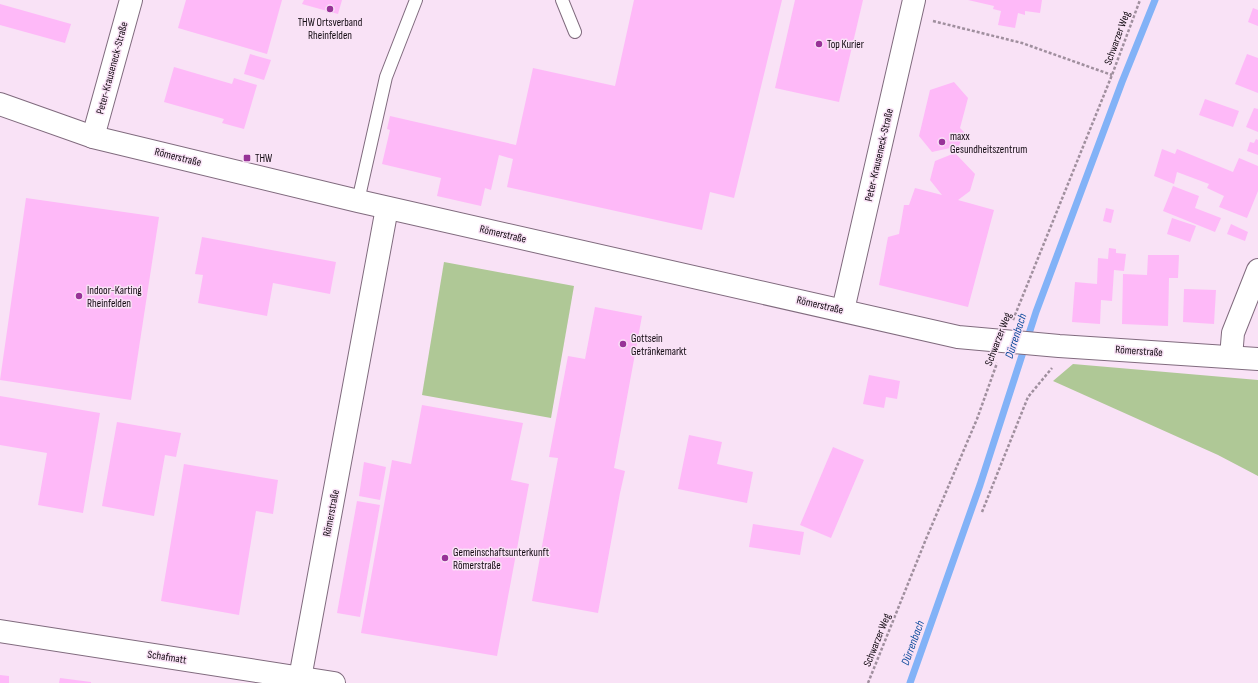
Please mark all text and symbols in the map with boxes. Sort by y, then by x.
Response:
marker: THW Ortsverband Rheinfelden [325,4,335,14]
street label: Schwarzer Weg [1101,9,1133,67]
place label: THW Ortsverband Rheinfelden [298,16,363,42]
street label: Peter-Krauseneck-Straße [93,20,131,116]
place label: Top Kurier [827,38,864,51]
marker: Top Kurier [814,39,824,49]
street label: Peter-Krauseneck-Straße [862,107,896,203]
place label: maxx Gesundheitszentrum [950,130,1027,156]
marker: maxx Gesundheitszentrum [937,137,947,147]
street label: Römerstraße [153,145,203,169]
place label: THW [255,152,272,165]
marker: THW [242,153,252,163]
street label: Römerstraße [478,222,528,246]
place label: Indoor-Karting Rheinfelden [87,284,142,310]
marker: Indoor-Karting Rheinfelden [74,291,84,301]
street label: Römerstraße [795,293,845,317]
street label: Schwarzer Weg [982,310,1014,368]
water label: Dürrenbach [1002,312,1030,360]
place label: Gottsein Getränkemarkt [631,332,687,358]
marker: Gottsein Getränkemarkt [618,339,628,349]
street label: Römerstraße [1115,343,1163,359]
street label: Römerstraße [320,488,342,538]
place label: Gemeinschaftsunterkunft Römerstraße [453,546,550,572]
marker: Gemeinschaftsunterkunft Römerstraße [440,553,450,563]
street label: Schwarzer Weg [860,611,894,668]
water label: Dürrenbach [898,619,928,667]
street label: Schafmatt [147,648,188,667]

